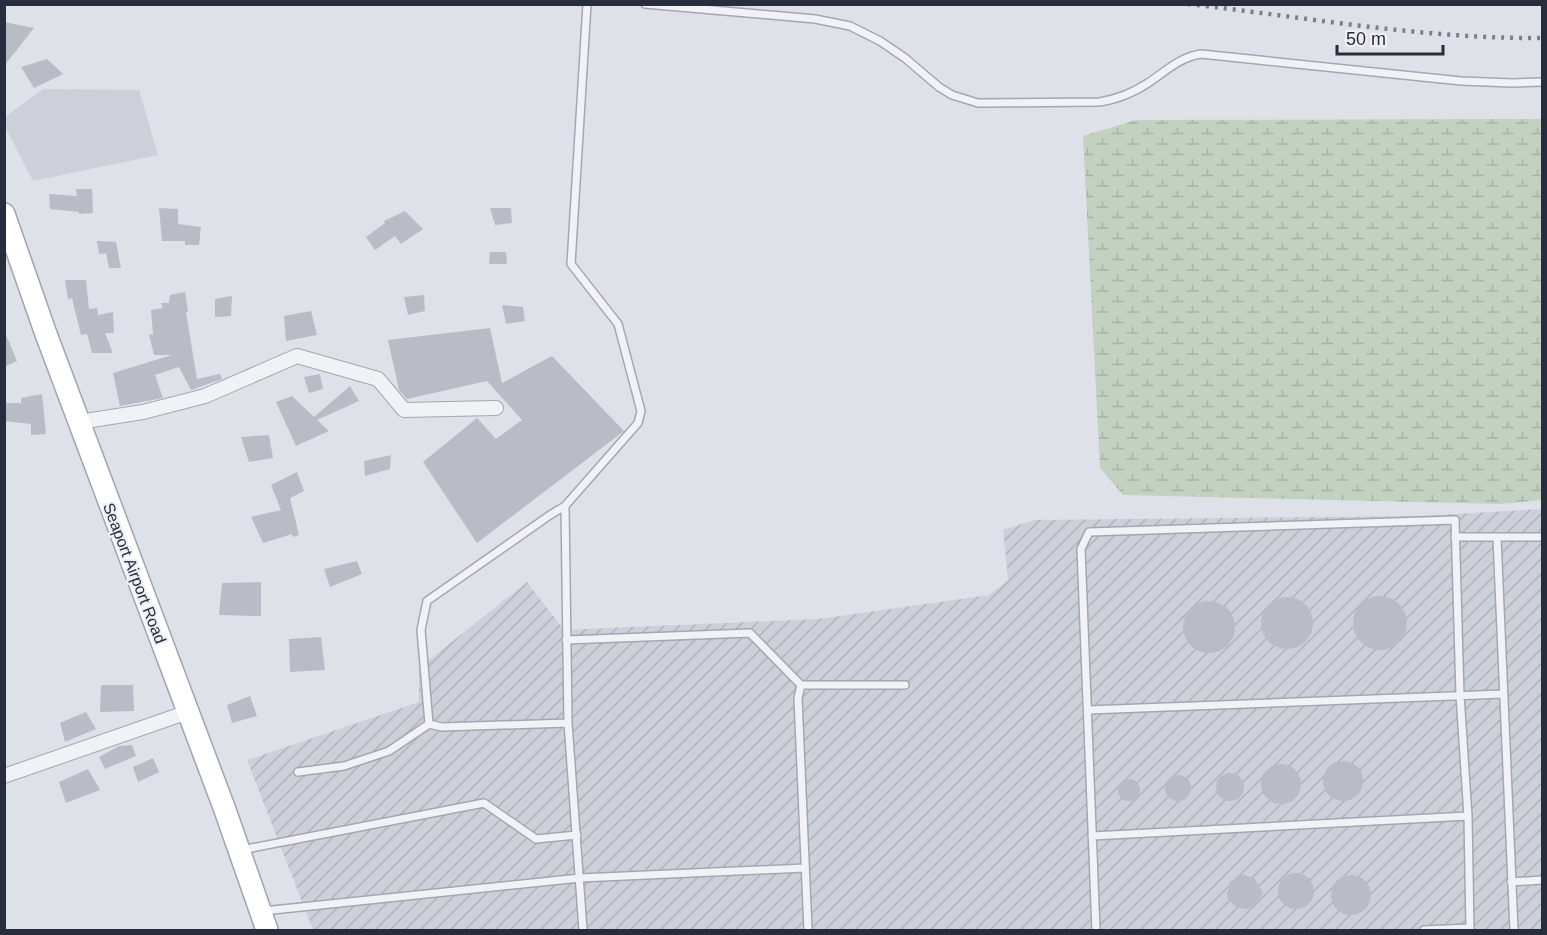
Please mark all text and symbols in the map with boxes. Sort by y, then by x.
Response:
scale bar [1337,18,1444,56]
text: 50 m [1346,29,1386,49]
street label: Seaport Airport Road [100,500,169,646]

